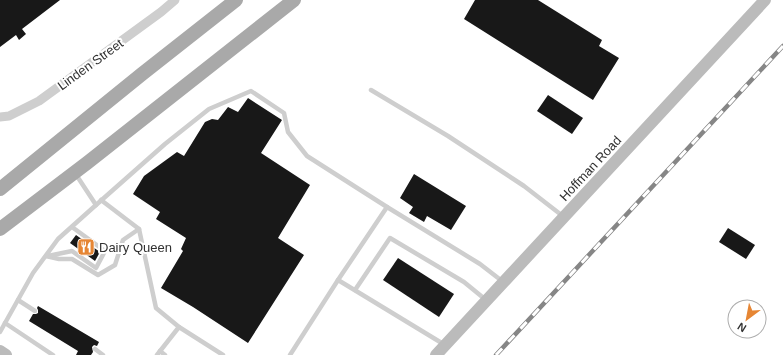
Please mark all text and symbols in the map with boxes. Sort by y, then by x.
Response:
street label: Linden Street [55,35,126,93]
street label: Hoffman Road [556,133,624,204]
restaurant icon: Dairy Queen [76,237,96,257]
place label: Dairy Queen [99,240,172,255]
north arrow [727,299,767,339]
text: N [735,320,748,335]

